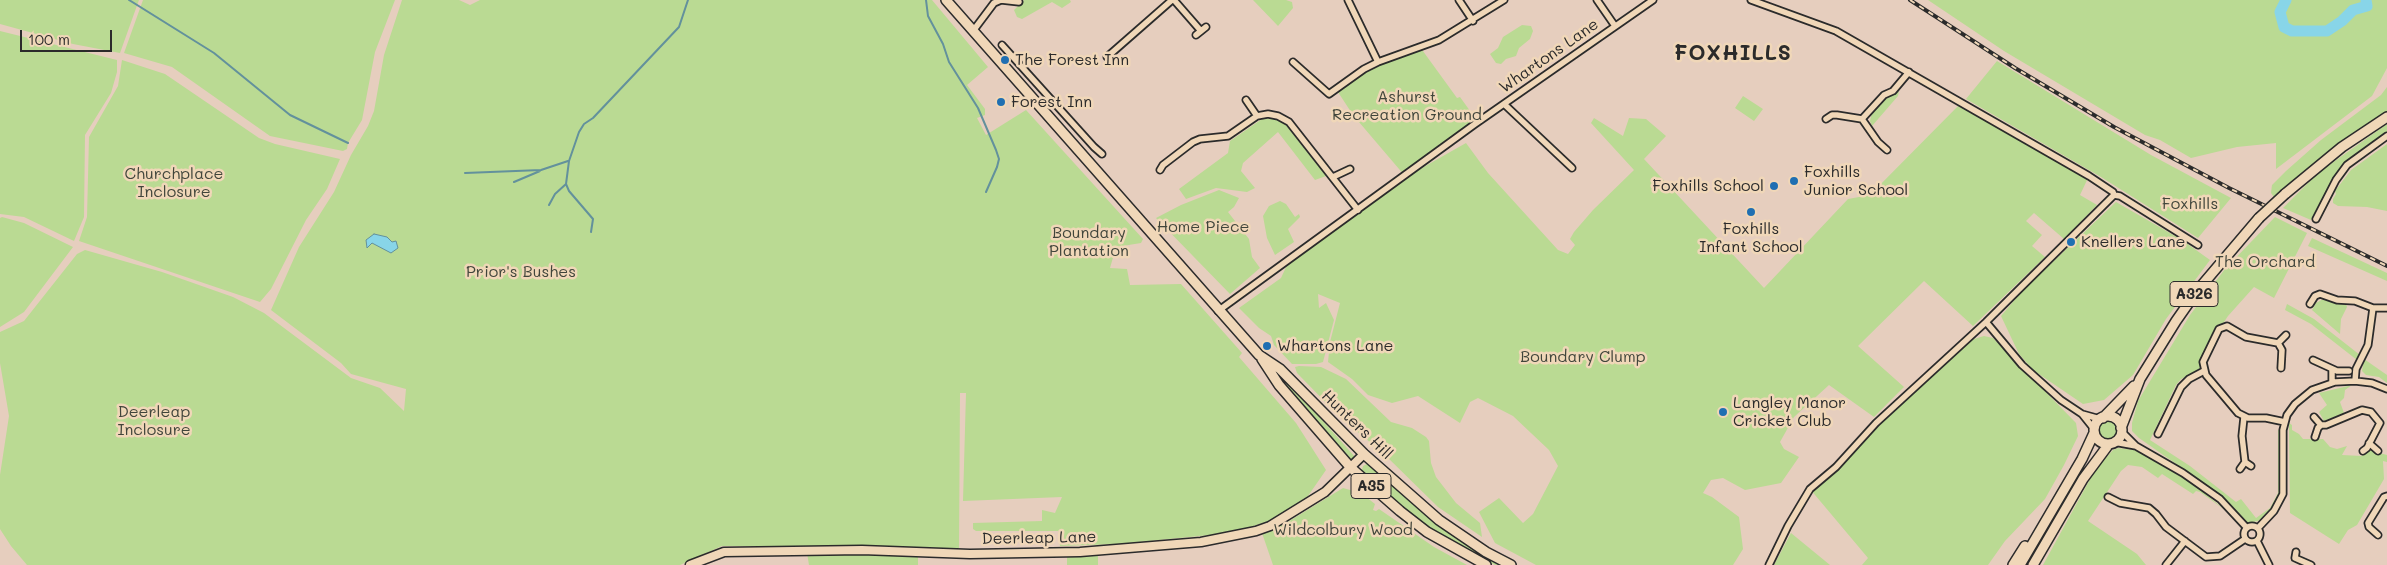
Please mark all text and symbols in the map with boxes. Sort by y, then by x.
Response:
street label: Whartons Lane [1496,15,1602,97]
scale bar [22,20,115,52]
text: 100 m [28,29,70,49]
district label: FOXHILLS [1673,41,1793,67]
place label: The Forest Inn [1015,50,1129,70]
marker: The Forest Inn [999,54,1011,66]
park label: Ashurst Recreation Ground [1332,87,1482,125]
place label: Forest Inn [1011,92,1092,112]
marker: Forest Inn [995,96,1007,108]
place label: Foxhills Junior School [1804,162,1908,200]
park label: Churchplace Inclosure [125,164,223,202]
marker: Foxhills Junior School [1788,175,1800,187]
place label: Foxhills School [1652,176,1764,196]
marker: Foxhills School [1768,180,1780,192]
park label: Foxhills [2162,194,2218,214]
marker: Foxhills Infant School [1745,206,1757,218]
park label: Home Piece [1157,217,1249,237]
place label: Foxhills Infant School [1699,219,1803,257]
park label: Boundary Plantation [1049,223,1129,261]
place label: Knellers Lane [2081,232,2185,252]
marker: Knellers Lane [2065,236,2077,248]
park label: The Orchard [2215,252,2315,272]
park label: Prior's Bushes [466,262,576,282]
road number: A326 [2170,282,2218,306]
place label: Whartons Lane [1277,336,1394,356]
marker: Whartons Lane [1261,340,1273,352]
park label: Boundary Clump [1520,347,1646,367]
street label: Hunters Hill [1318,386,1396,464]
place label: Langley Manor Cricket Club [1733,393,1846,431]
park label: Deerleap Inclosure [117,402,191,440]
marker: Langley Manor Cricket Club [1717,406,1729,418]
road number: A35 [1351,474,1391,498]
park label: Wildcolbury Wood [1273,520,1413,540]
street label: Deerleap Lane [981,527,1097,549]

